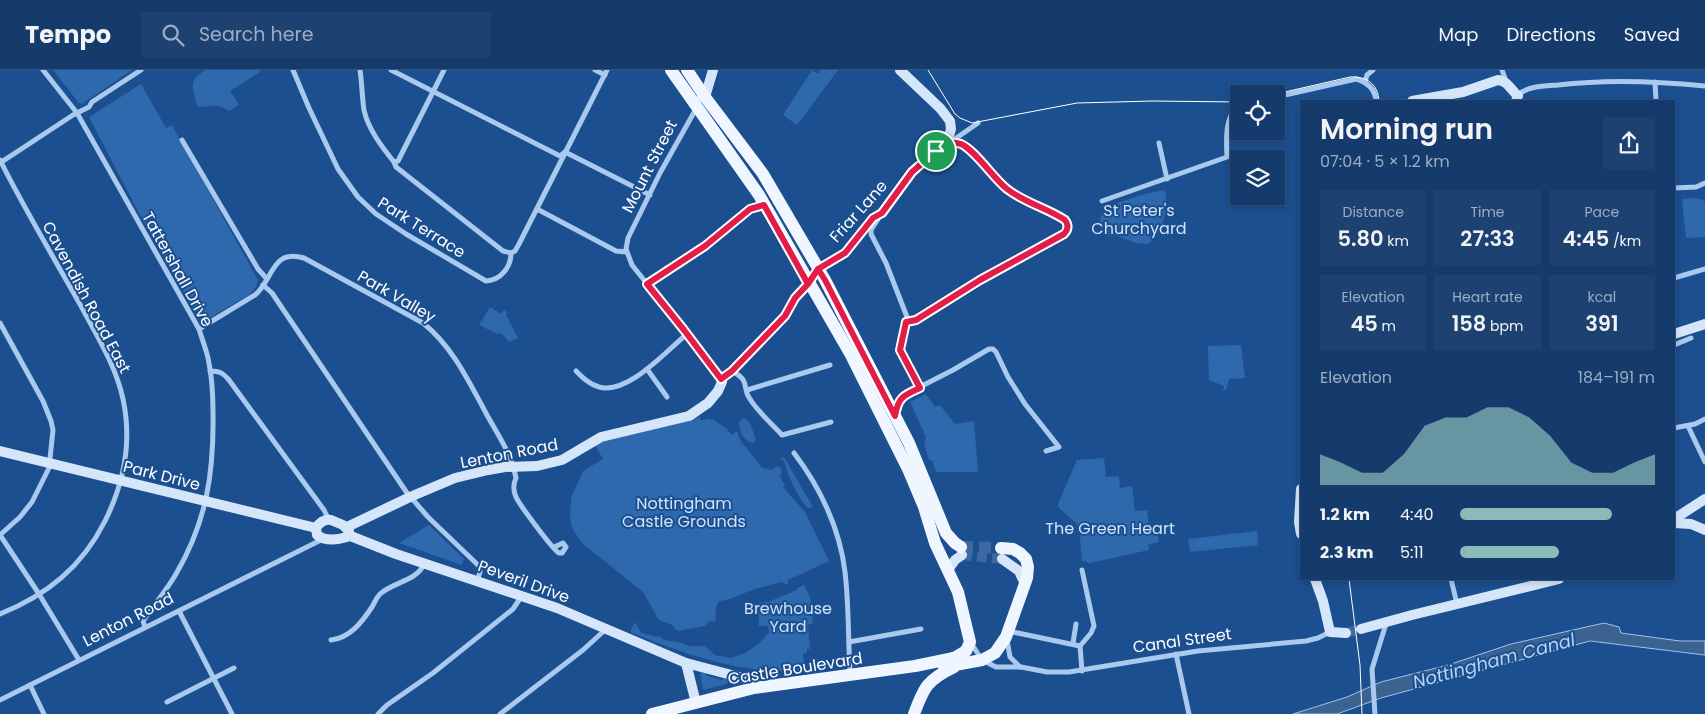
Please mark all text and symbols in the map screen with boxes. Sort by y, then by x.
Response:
search box [141,12,491,57]
text: Tempo [25,18,111,51]
icon: search [159,21,187,49]
text: Search here [199,21,313,48]
text: Map [1439,22,1478,47]
text: Directions [1506,22,1596,47]
text: Saved [1624,22,1680,47]
map controls [1230,85,1285,205]
button: locate [1230,85,1285,140]
text: Morning run [1320,110,1493,149]
street label: Mount Street [616,116,683,217]
button: share [1603,117,1655,169]
pin [915,130,957,172]
icon: arrive [922,137,950,165]
button: layers [1230,150,1285,205]
text: 07:04 · 5 × 1.2 km [1320,150,1450,173]
street label: Friar Lane [824,175,893,248]
street label: Park Terrace [373,191,470,264]
park label: St Peter's Churchyard [1091,199,1187,240]
text: Distance [1342,202,1404,222]
text: Time [1470,202,1505,222]
text: Pace [1584,202,1619,222]
street label: Tattershall Drive [136,207,219,331]
street label: Cavendish Road East [37,217,136,377]
text: 5.80 [1337,224,1384,253]
text: 27:33 [1460,224,1515,253]
text: 4:45 [1562,224,1609,253]
text: km [1384,231,1409,251]
text: /km [1609,231,1641,251]
street label: Park Valley [353,265,440,328]
text: Elevation [1342,287,1405,307]
text: Heart rate [1452,287,1523,307]
text: kcal [1588,287,1616,307]
text: 45 [1350,309,1378,338]
text: 158 [1452,309,1486,338]
text: 391 [1585,309,1618,338]
text: m [1378,316,1396,336]
text: bpm [1486,316,1523,336]
text: Elevation [1320,366,1392,389]
text: 184–191 m [1578,366,1655,389]
street label: Lenton Road [458,433,560,474]
street label: Park Drive [121,455,203,496]
park label: Nottingham Castle Grounds [622,492,746,533]
text: 1.2 km [1320,503,1370,526]
text: 4:40 [1400,503,1434,526]
park label: The Green Heart [1045,517,1175,540]
text: 2.3 km [1320,541,1374,564]
text: 5:11 [1400,541,1424,564]
street label: Peveril Drive [475,554,573,609]
street label: Lenton Road [79,587,178,652]
park label: Brewhouse Yard [744,597,832,638]
street label: Canal Street [1131,622,1233,659]
water label: Nottingham Canal [1410,627,1578,694]
street label: Castle Boulevard [726,646,864,691]

